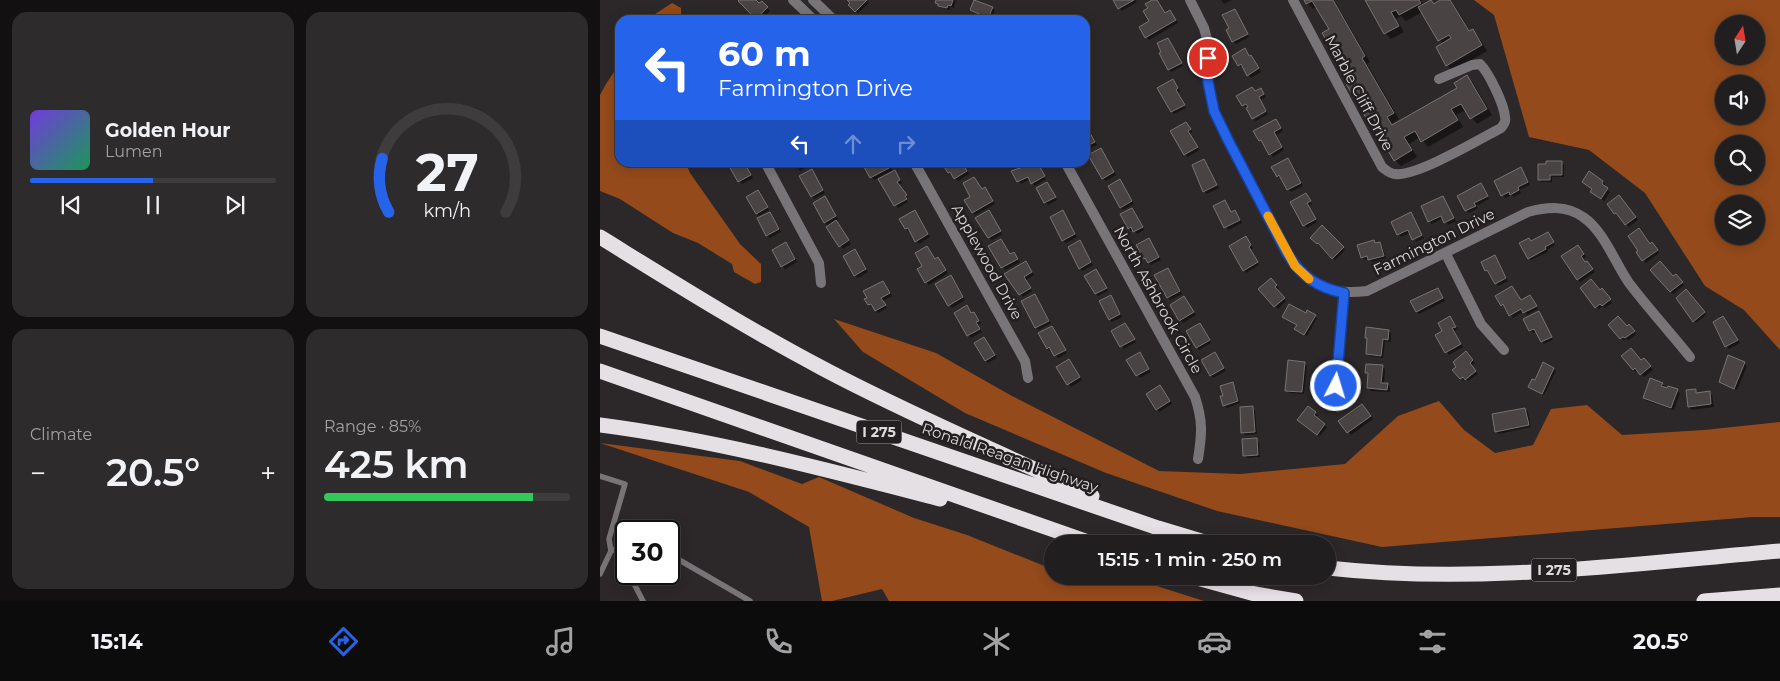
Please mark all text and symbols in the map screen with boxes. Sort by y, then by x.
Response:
north arrow [1715,15,1765,65]
map controls [1715,15,1765,245]
text: 60 m [718,32,811,75]
street label: Marble Cliff Drive [1321,32,1398,154]
icon: left [635,35,700,100]
pin [1187,37,1229,79]
icon: arrive [1194,44,1222,72]
text: Farmington Drive [718,75,913,102]
button: sound [1715,75,1765,125]
text: Golden Hour [105,119,231,142]
icon: left [786,130,814,158]
icon: ahead [839,130,867,158]
icon: right [892,130,920,158]
button: search [1715,135,1765,185]
text: 27 [416,141,478,204]
text: Lumen [105,142,163,161]
icon: previous [57,191,85,219]
icon: pause [139,191,167,219]
icon: next [221,191,249,219]
button: layers [1715,195,1765,245]
text: km/h [423,200,471,221]
street label: Applewood Drive [948,201,1027,323]
street label: Farmington Drive [1370,204,1498,279]
street label: North Ashbrook Circle [1110,223,1207,377]
position arrow [1309,359,1361,411]
text: Range · 85% [324,417,421,436]
street label: Ronald Reagan Highway [920,418,1102,497]
road number: I 275 [856,421,902,444]
text: Climate [30,425,92,444]
text: 425 km [324,441,469,488]
text: 20.5° [106,449,200,496]
text: − [30,456,46,490]
text: + [260,456,276,490]
speed limit sign: 30 [615,520,680,585]
text: 15:15 · 1 min · 250 m [1098,548,1282,571]
road number: I 275 [1532,558,1576,582]
icon: directions [326,624,361,659]
icon: music [543,624,578,659]
icon: phone [761,624,796,659]
icon: climate [979,624,1014,659]
icon: car [1197,624,1232,659]
icon: filters [1415,624,1450,659]
text: 15:14 [91,628,143,655]
text: 20.5° [1633,628,1688,655]

